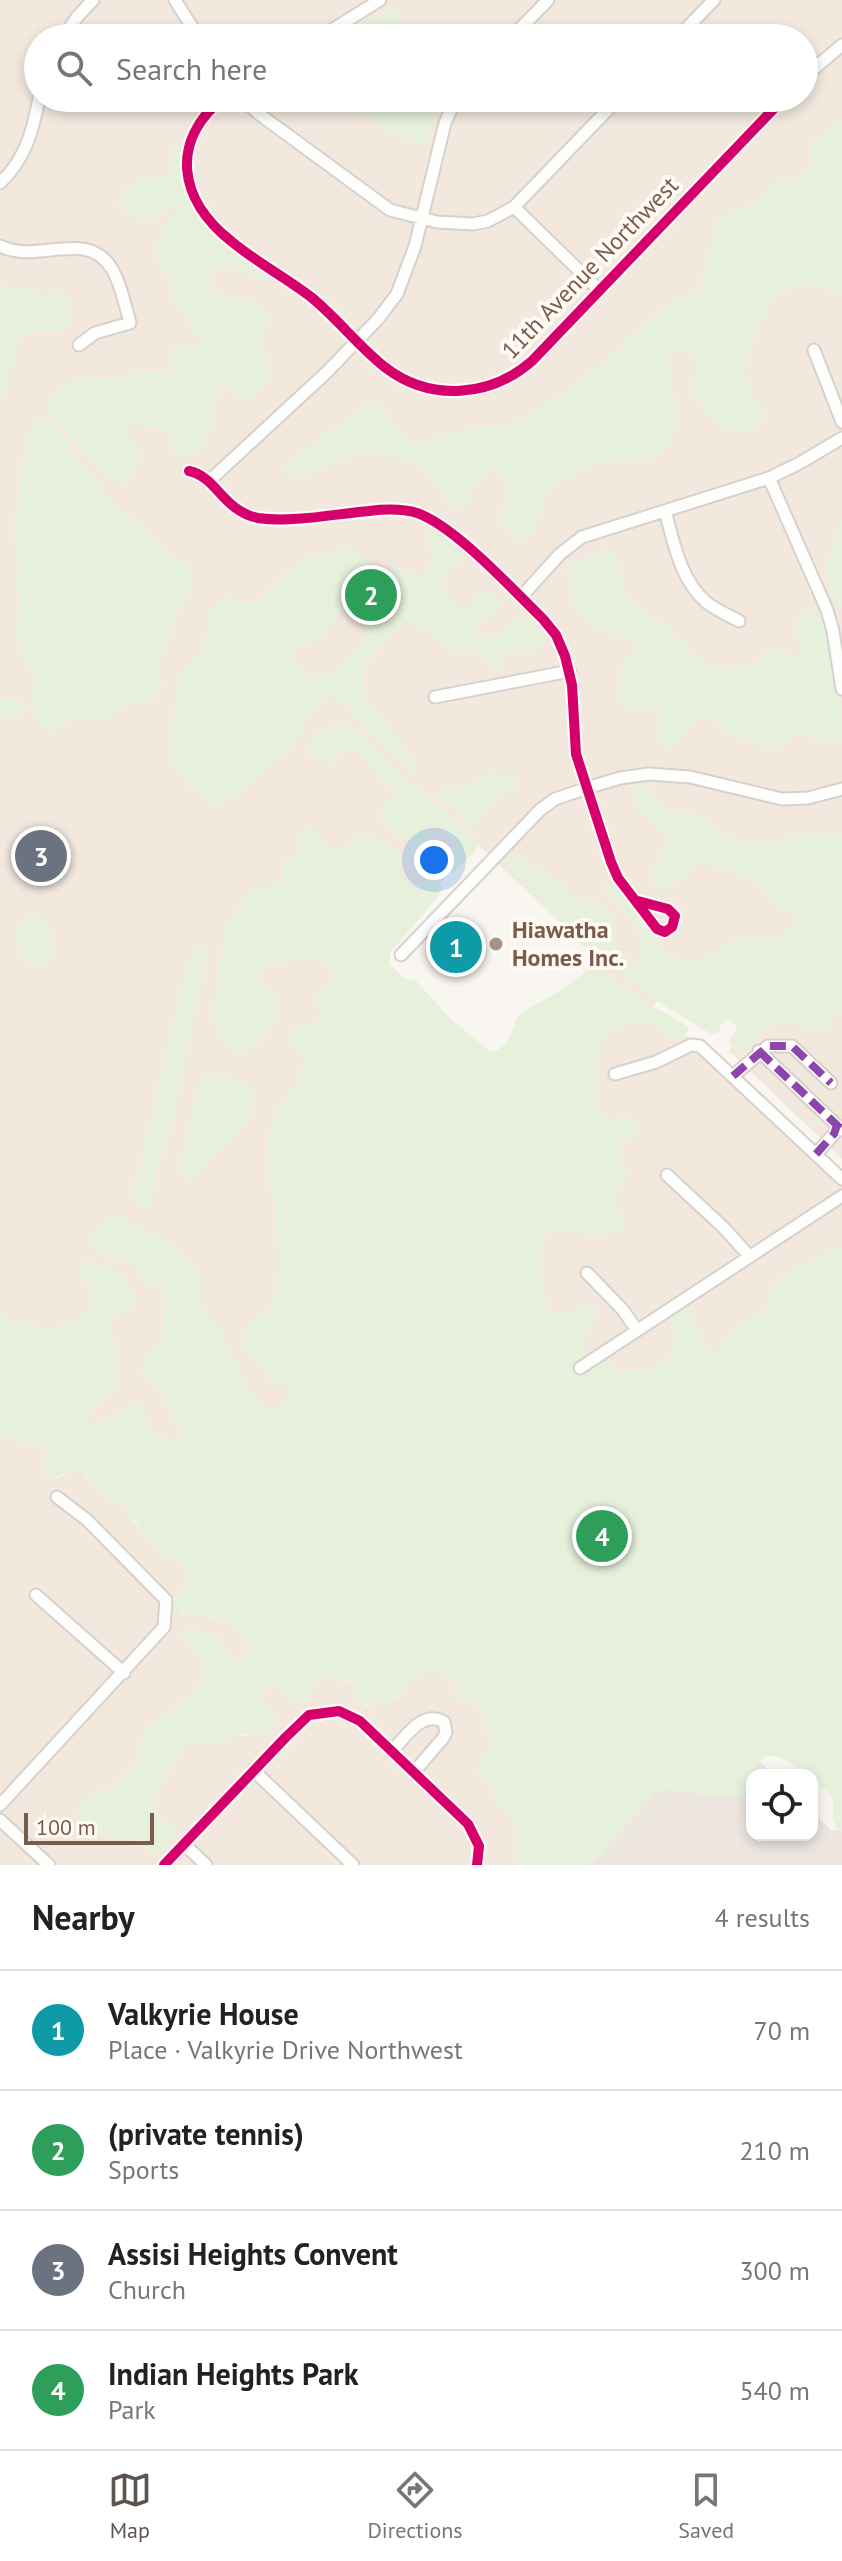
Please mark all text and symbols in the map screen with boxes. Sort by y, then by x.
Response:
search box [24,24,818,112]
icon: search [52,46,96,90]
text: Search here [116,49,267,88]
street label: 11th Avenue Northwest [495,170,685,365]
pin: 2 [345,565,397,625]
pin: 3 [15,826,67,886]
your location [414,840,454,880]
place label: Hiawatha Homes Inc. [512,914,624,973]
pin: 1 [430,917,482,977]
marker: Hiawatha Homes Inc. [487,935,505,953]
pin: 4 [576,1506,628,1566]
map controls [746,1769,818,1841]
button: locate [746,1769,818,1841]
scale bar [24,1809,154,1845]
text: 100 m [36,1813,96,1841]
text: Nearby [32,1895,134,1939]
text: 4 results [715,1901,810,1934]
text: Valkyrie House [108,1994,299,2033]
text: 1 [51,2014,65,2047]
text: 70 m [754,2014,810,2047]
text: Place · Valkyrie Drive Northwest [108,2033,463,2066]
text: (private tennis) [108,2114,304,2153]
text: 2 [51,2134,65,2167]
text: 210 m [739,2134,810,2167]
text: Sports [108,2153,179,2186]
text: Assisi Heights Convent [108,2234,398,2273]
text: 3 [51,2254,65,2287]
text: 300 m [739,2254,810,2287]
text: Church [108,2273,186,2306]
text: Indian Heights Park [108,2354,358,2393]
text: 4 [51,2374,65,2407]
text: 540 m [739,2374,810,2407]
text: Park [108,2393,156,2426]
tab: Map [108,2468,152,2544]
tab: Directions [367,2468,463,2544]
tab: Saved [678,2468,734,2544]

